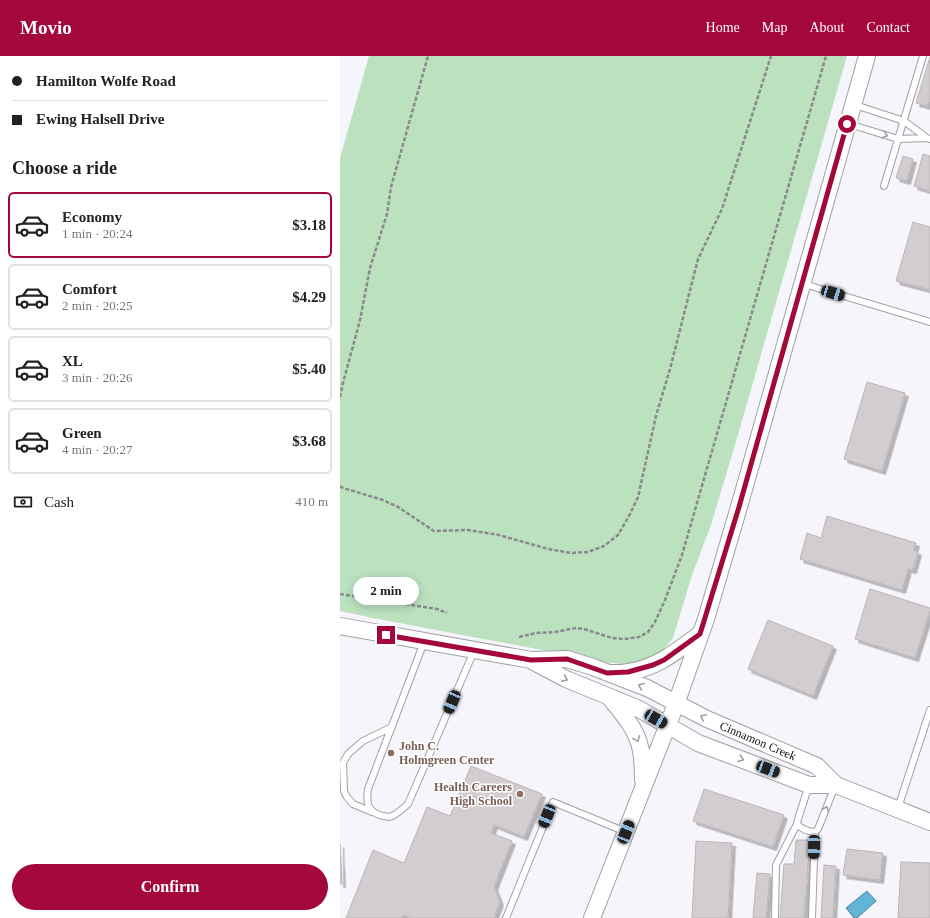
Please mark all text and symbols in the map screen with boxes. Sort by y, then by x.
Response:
text: Movio [20,17,72,38]
text: Home [706,20,740,35]
text: Map [762,20,787,35]
text: About [809,20,844,35]
text: Contact [866,20,910,35]
text: Hamilton Wolfe Road [36,73,176,89]
text: Ewing Halsell Drive [36,111,164,127]
route start [838,115,856,133]
one-way arrow [881,130,888,139]
text: Choose a ride [12,158,117,178]
icon: car [14,207,50,243]
text: Economy [62,209,122,225]
text: $3.18 [292,217,326,233]
text: 1 min · 20:24 [62,226,132,241]
icon: car [14,279,50,315]
text: Comfort [62,281,117,297]
car [820,284,846,302]
text: $4.29 [292,289,326,305]
text: 2 min · 20:25 [62,298,132,313]
icon: car [14,351,50,387]
text: XL [62,353,83,369]
text: $5.40 [292,361,326,377]
text: 3 min · 20:26 [62,370,132,385]
icon: car [14,423,50,459]
text: Green [62,425,102,441]
text: $3.68 [292,433,326,449]
text: 4 min · 20:27 [62,442,132,457]
icon: cash [12,491,34,513]
text: Cash [44,494,74,510]
text: 410 m [295,494,328,509]
callout: 2 min [353,577,419,605]
text: 2 min [370,583,402,598]
route end [377,626,395,644]
one-way arrow [561,674,569,682]
one-way arrow [638,683,645,691]
car [442,689,462,715]
car [643,708,669,730]
one-way arrow [699,714,707,722]
street label: Cinnamon Creek [718,719,798,763]
one-way arrow [633,736,641,743]
place label: John C. Holmgreen Center [399,739,495,767]
marker: John C. Holmgreen Center [386,748,396,758]
one-way arrow [738,754,745,762]
car [755,759,781,779]
place label: Health Careers High School [434,780,513,808]
marker: Health Careers High School [515,789,525,799]
car [537,803,557,829]
one-way arrow [821,806,829,814]
car [616,819,636,845]
car [808,835,820,859]
button: Confirm [12,864,328,910]

